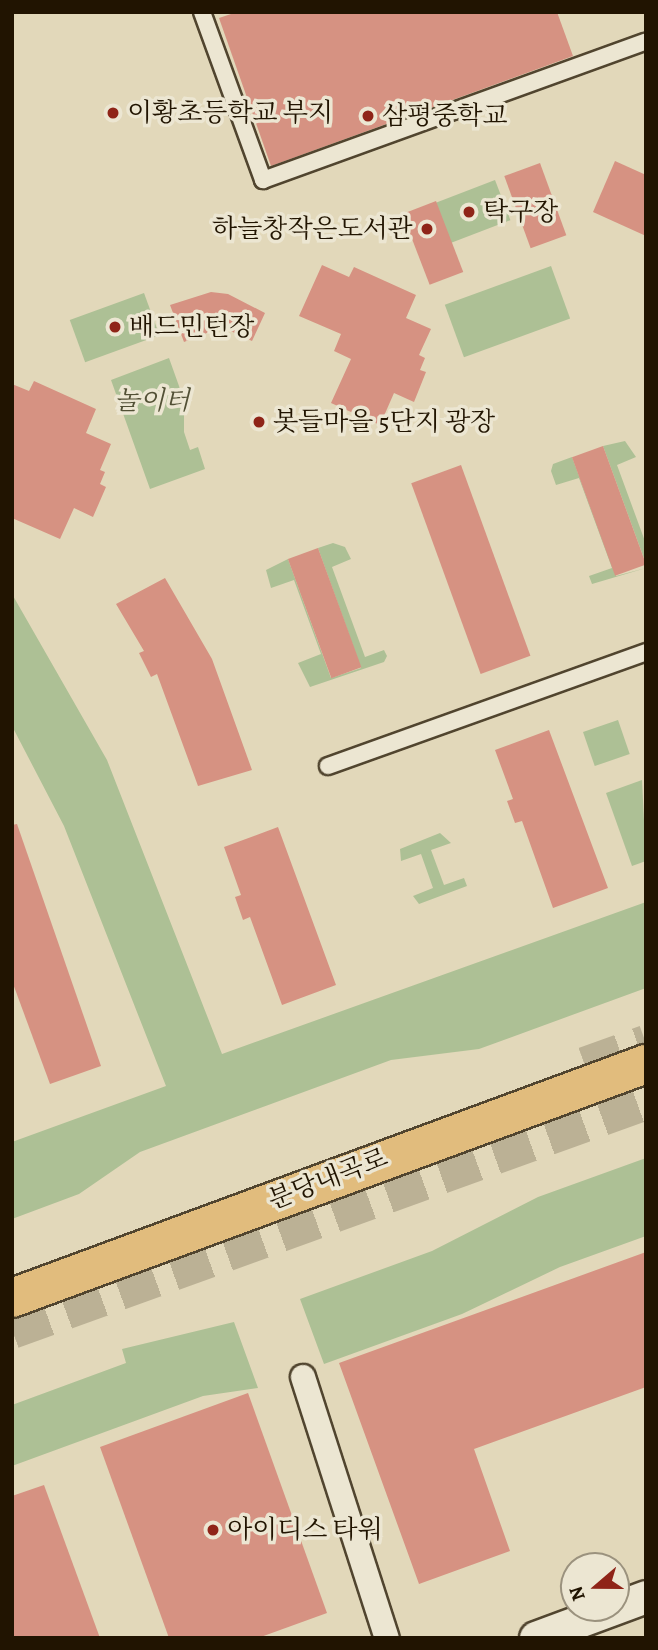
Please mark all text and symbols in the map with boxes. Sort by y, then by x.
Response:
place label: 이황초등학교 부지 [127,97,333,129]
place label: 삼평중학교 [382,100,508,132]
marker: 이황초등학교 부지 [105,105,121,121]
marker: 삼평중학교 [360,108,376,124]
place label: 탁구장 [483,196,558,228]
marker: 탁구장 [461,204,477,220]
place label: 하늘창작은도서관 [212,213,413,245]
marker: 하늘창작은도서관 [419,221,435,237]
place label: 배드민턴장 [129,311,255,343]
marker: 배드민턴장 [107,319,123,335]
park label: 놀이터 [114,385,190,417]
place label: 봇들마을 5단지 광장 [273,406,495,438]
marker: 봇들마을 5단지 광장 [251,414,267,430]
street label: 분당내곡로 [264,1142,392,1216]
place label: 아이디스 타워 [227,1514,383,1546]
marker: 아이디스 타워 [205,1522,221,1538]
north arrow [560,1552,630,1622]
text: N [563,1583,592,1604]

